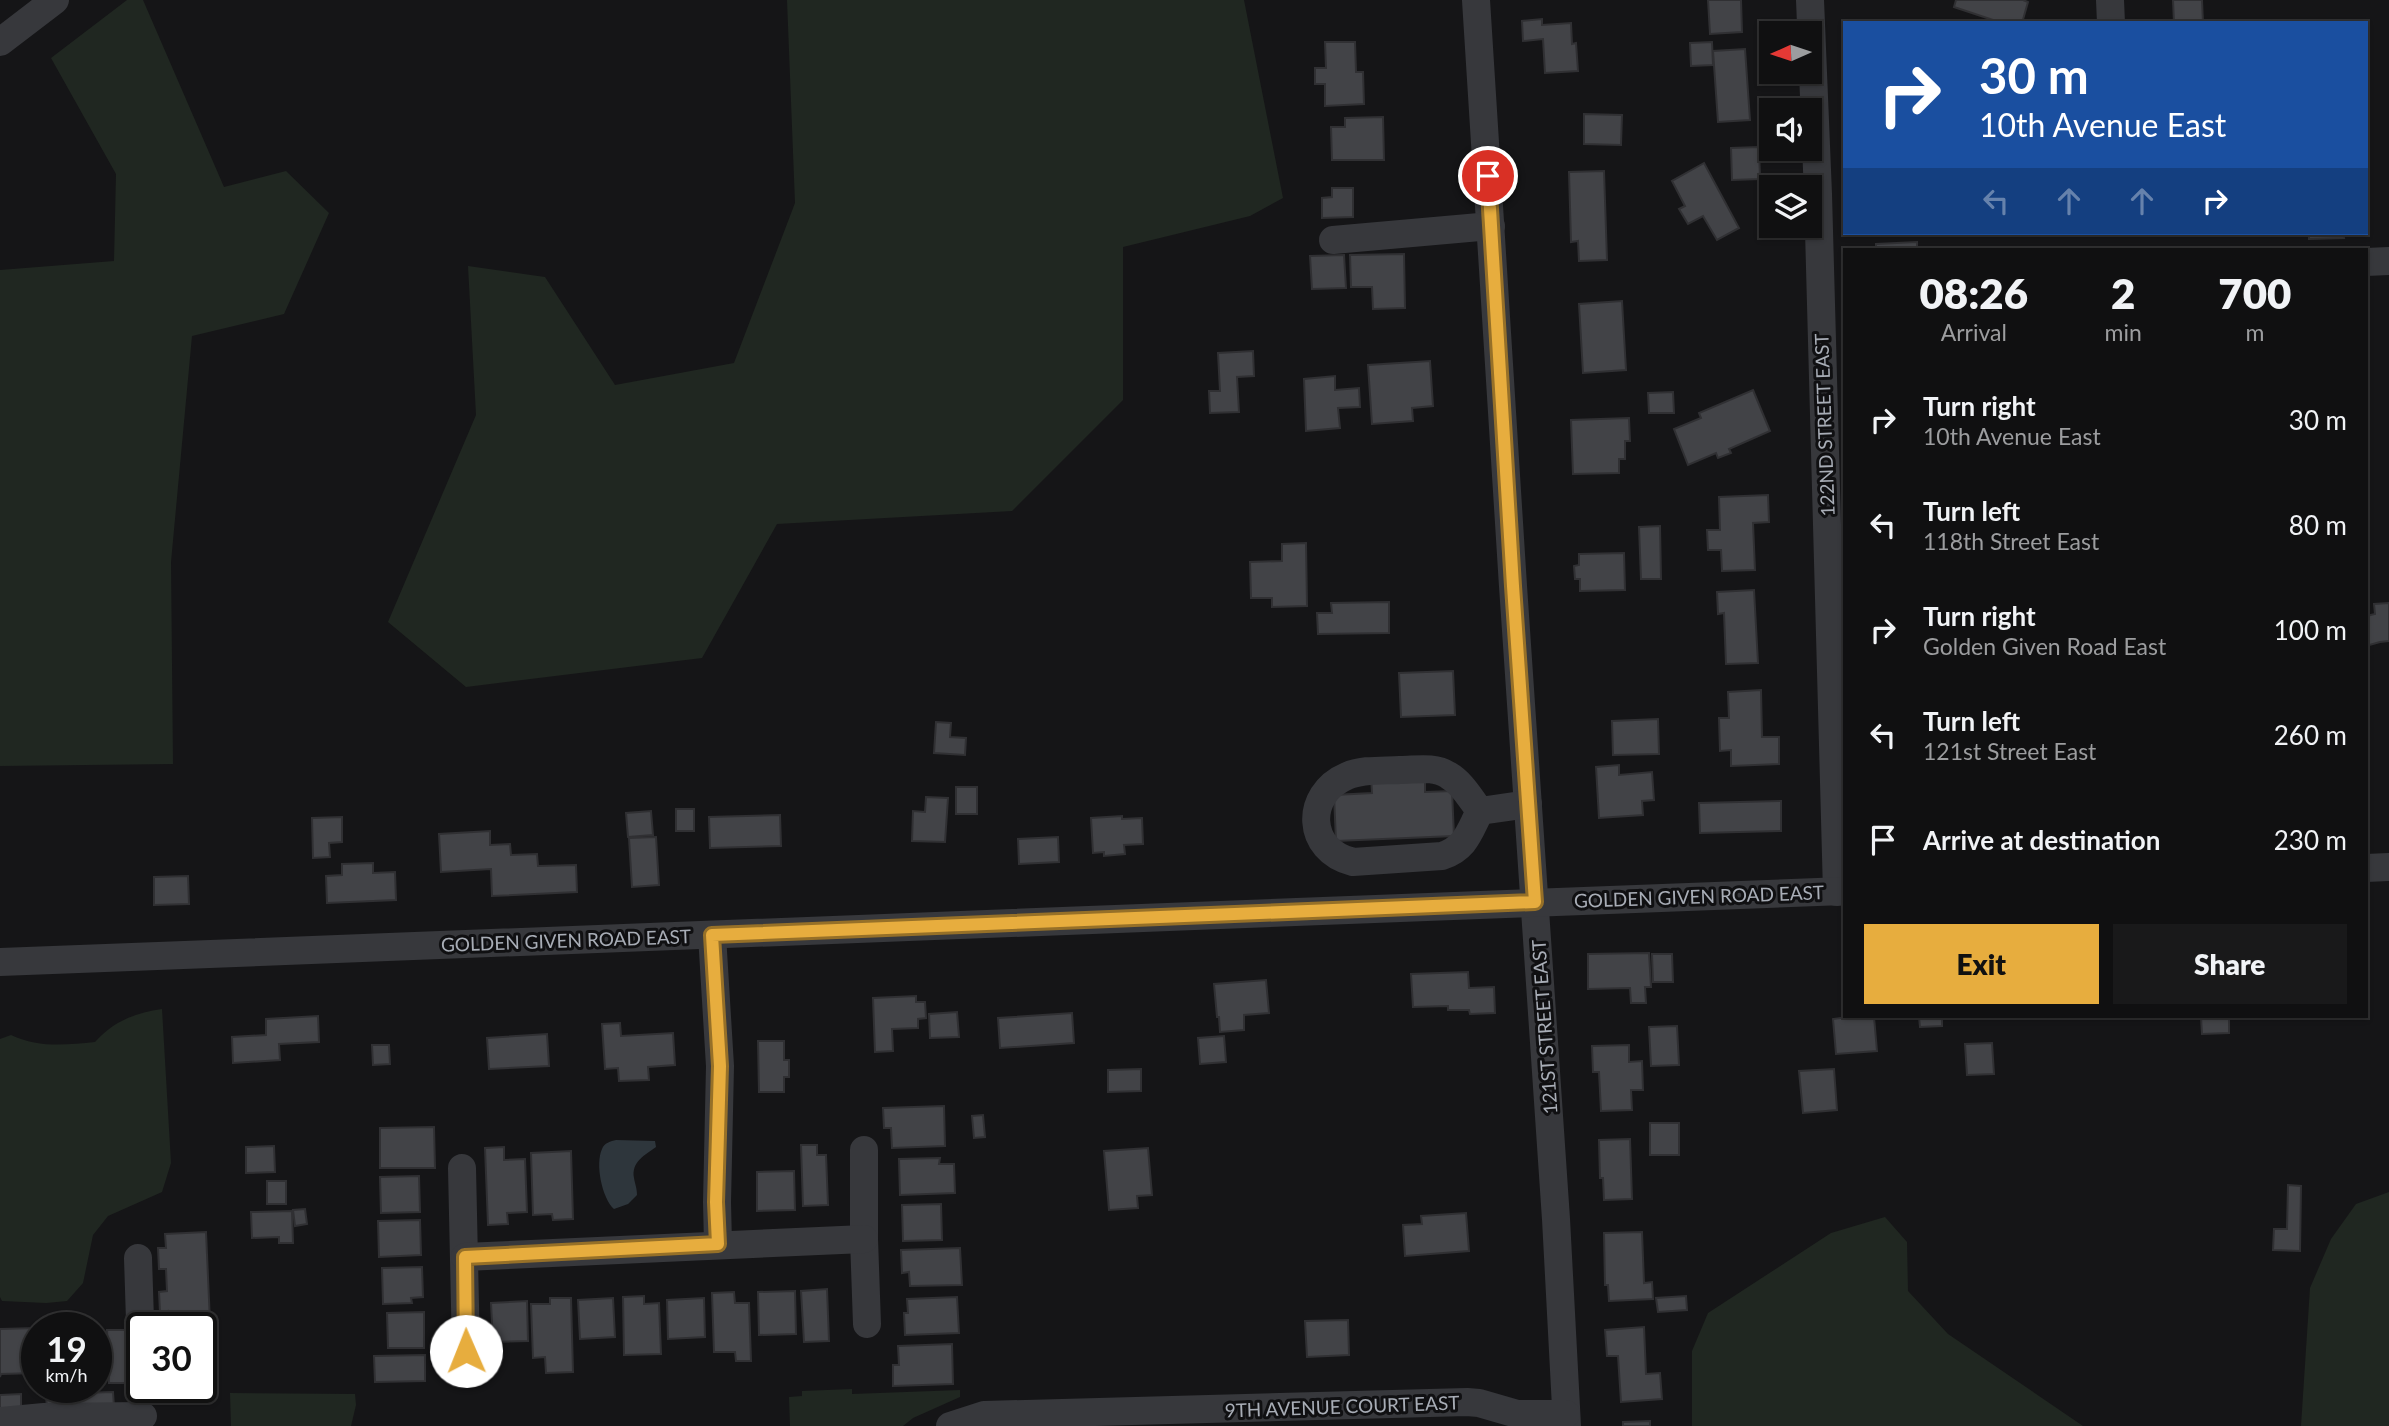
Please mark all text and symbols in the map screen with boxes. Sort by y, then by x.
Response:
north arrow [1759,21,1822,84]
map controls [1759,21,1822,238]
text: 30 m [1979,46,2089,104]
icon: right [1864,49,1955,140]
button: sound [1759,98,1822,161]
text: 10th Avenue East [1979,105,2226,144]
pin [1458,146,1518,206]
icon: arrive [1469,157,1507,195]
button: layers [1759,175,1822,238]
icon: left [1977,182,2015,220]
icon: ahead [2050,182,2088,220]
icon: ahead [2123,182,2161,220]
icon: right [2196,182,2234,220]
text: 08:26 [1920,268,2028,318]
text: 2 [2111,268,2135,318]
text: 700 [2218,268,2291,318]
text: Arrival [1941,318,2007,346]
text: min [2105,318,2142,346]
text: m [2245,318,2264,346]
street label: 122ND STREET EAST [1809,333,1839,517]
text: Turn right [1923,390,2036,422]
icon: right [1864,401,1902,439]
text: 30 m [2289,404,2347,436]
text: 10th Avenue East [1923,422,2101,450]
text: Turn left [1923,495,2020,527]
icon: left [1864,506,1902,544]
text: 80 m [2289,509,2347,541]
text: 118th Street East [1923,527,2099,555]
text: Turn right [1923,600,2036,632]
icon: right [1864,611,1902,649]
text: 100 m [2274,614,2347,646]
text: Golden Given Road East [1923,632,2166,660]
text: Turn left [1923,705,2020,737]
icon: left [1864,716,1902,754]
text: 260 m [2274,719,2347,751]
text: 121st Street East [1923,737,2096,765]
icon: arrive [1864,821,1902,859]
text: Arrive at destination [1923,824,2160,856]
text: 230 m [2274,824,2347,856]
street label: GOLDEN GIVEN ROAD EAST [1574,880,1824,912]
street label: GOLDEN GIVEN ROAD EAST [441,924,691,956]
button: Exit [1864,924,2099,1004]
button: Share [2113,924,2347,1004]
street label: 121ST STREET EAST [1526,939,1562,1115]
speed limit sign: 30 [126,1312,217,1403]
position arrow [429,1314,503,1388]
text: 19 [46,1327,87,1369]
text: km/h [45,1364,88,1386]
street label: 9TH AVENUE COURT EAST [1224,1390,1460,1422]

